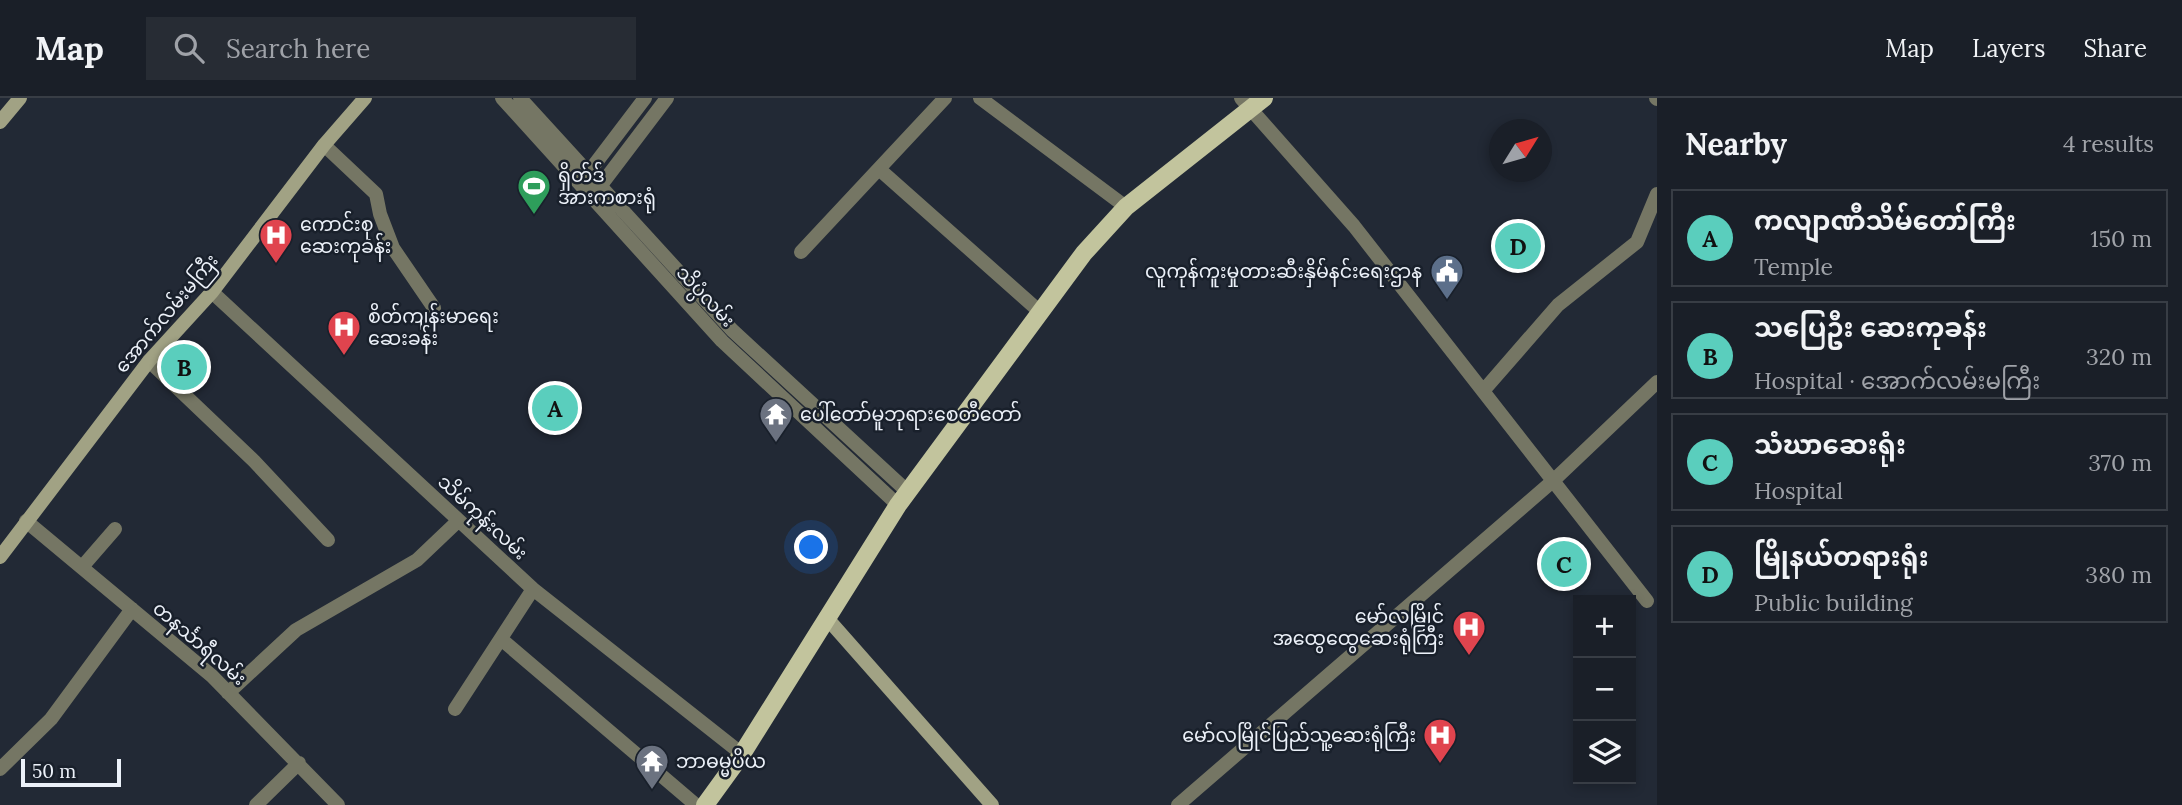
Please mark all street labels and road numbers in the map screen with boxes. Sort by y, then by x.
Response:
street label: အောက်လမ်းမကြီး [108,247,226,380]
street label: သိပ္ပံလမ်း [668,259,742,335]
street label: သိမ်ကုန်းလမ်း [430,468,534,568]
street label: တနင်္သာရီလမ်း [146,594,253,693]

